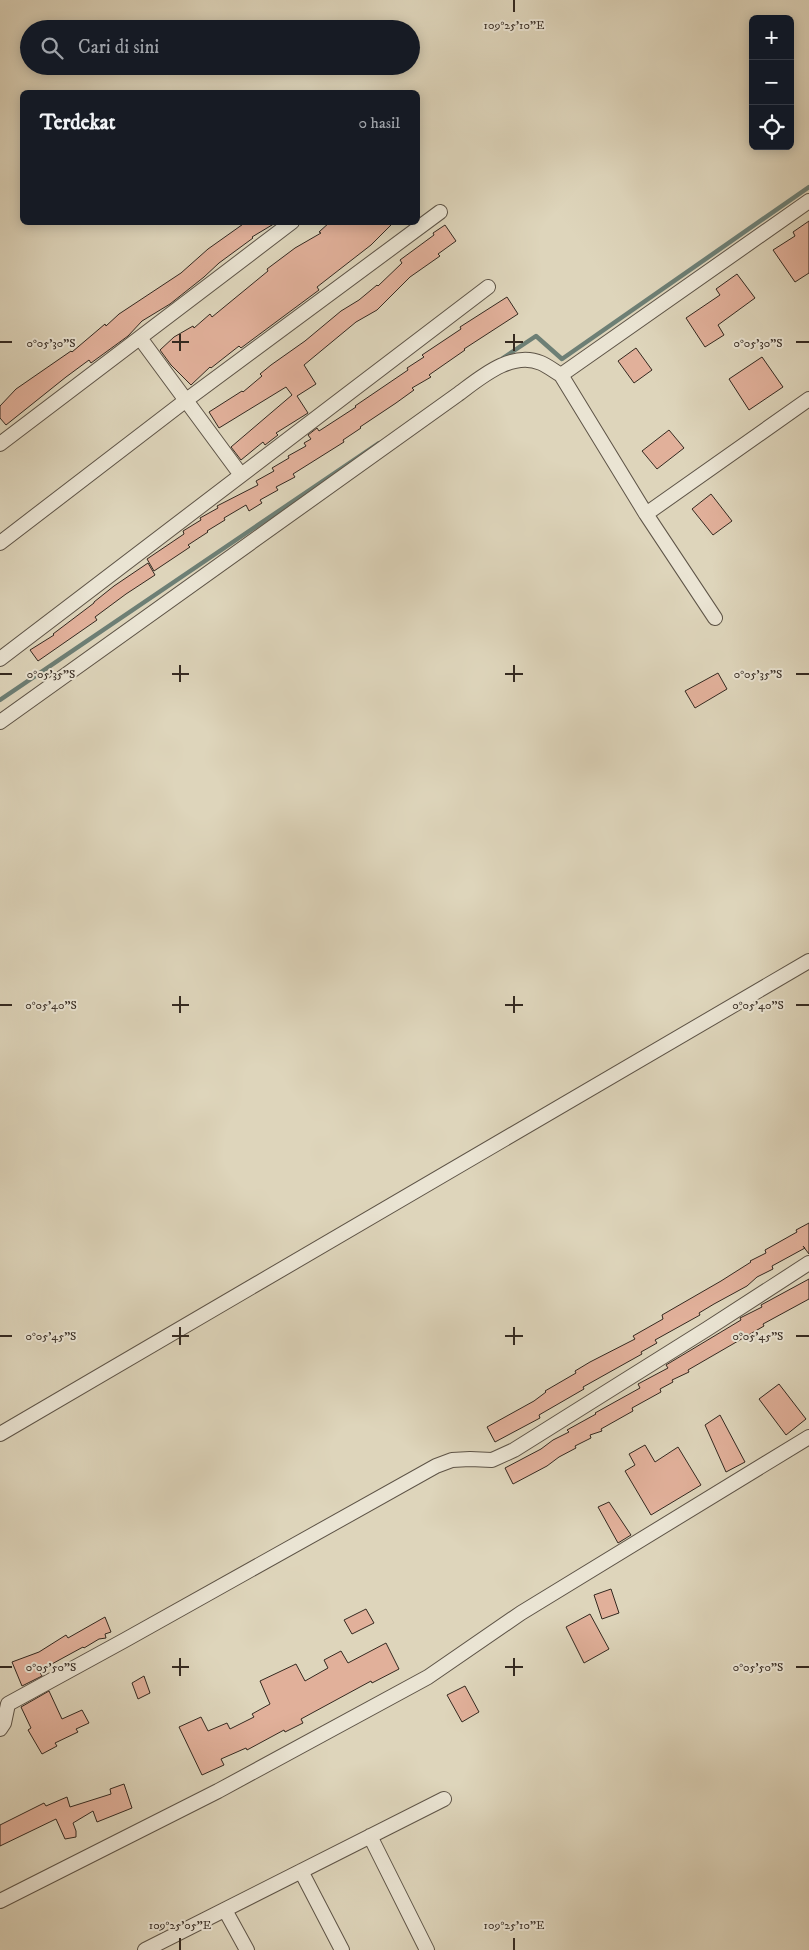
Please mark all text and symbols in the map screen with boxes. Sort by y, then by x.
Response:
map controls [749,15,794,150]
button: + [749,15,794,60]
text: 109°25'10"E [484,18,545,33]
search box [20,20,420,75]
icon: search [38,34,66,62]
text: Cari di sini [78,36,159,59]
button: − [749,60,794,105]
button: locate [749,105,794,150]
text: Terdekat [40,110,115,136]
text: 0 hasil [359,113,400,133]
text: 0°05'30"S [27,336,75,351]
text: 0°05'30"S [734,336,782,351]
text: 0°05'35"S [27,667,75,682]
text: 0°05'35"S [734,667,782,682]
text: 0°05'40"S [25,998,77,1013]
text: 0°05'40"S [732,998,784,1013]
text: 0°05'45"S [26,1329,76,1344]
text: 0°05'45"S [733,1329,783,1344]
text: 0°05'50"S [26,1660,76,1675]
text: 0°05'50"S [733,1660,783,1675]
text: 109°25'05"E [149,1918,212,1933]
text: 109°25'10"E [484,1918,545,1933]

